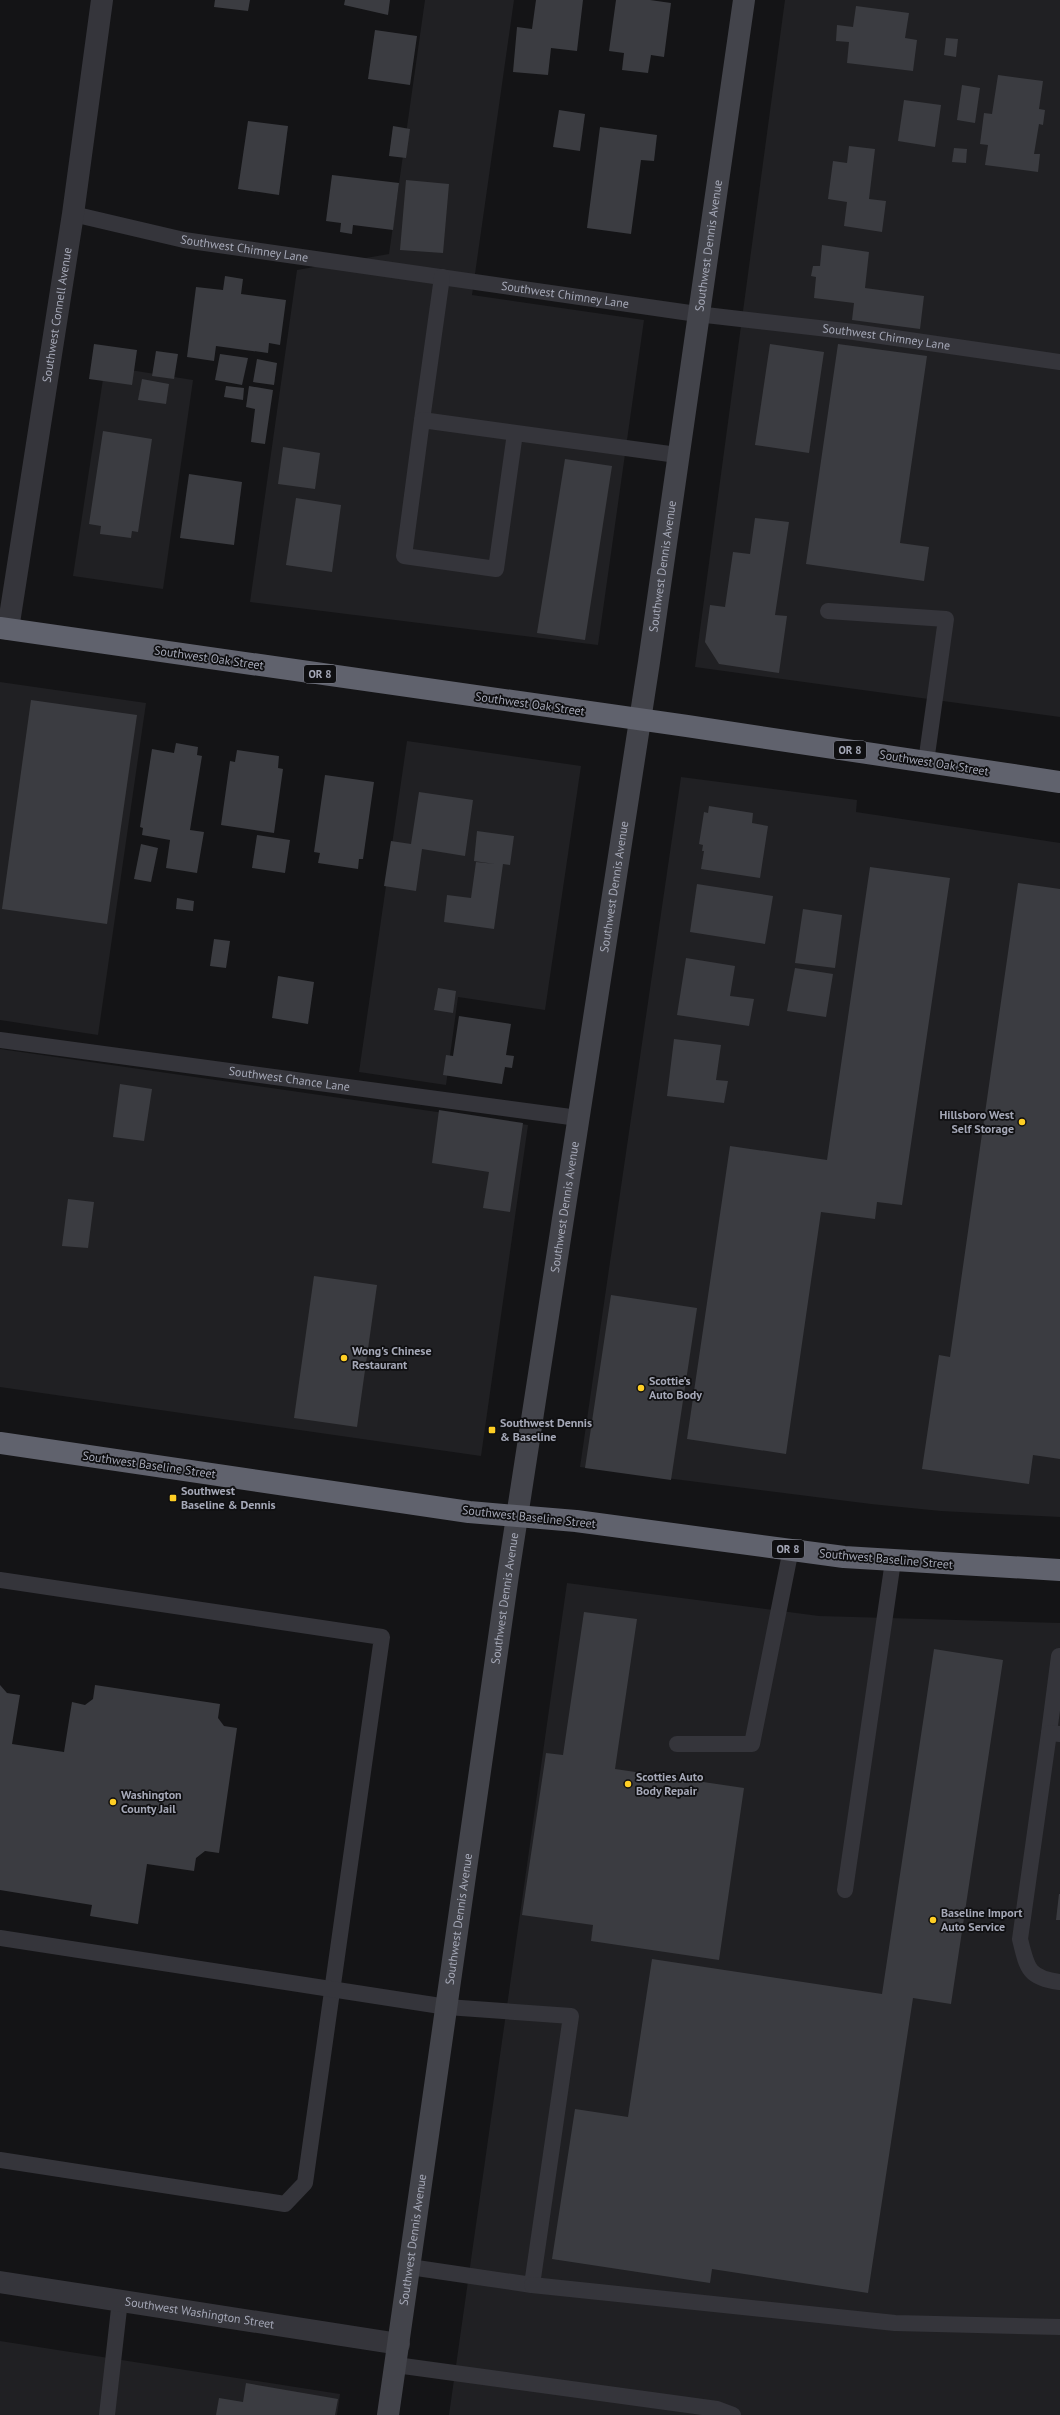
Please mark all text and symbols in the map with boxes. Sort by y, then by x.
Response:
street label: Southwest Dennis Avenue [691,179,725,312]
street label: Southwest Chimney Lane [179,231,309,265]
street label: Southwest Connell Avenue [39,246,75,383]
street label: Southwest Chimney Lane [500,278,630,311]
street label: Southwest Chimney Lane [822,320,951,353]
street label: Southwest Dennis Avenue [645,499,679,633]
street label: Southwest Oak Street [153,642,265,673]
road number: OR 8 [304,665,336,683]
street label: Southwest Oak Street [474,688,586,719]
road number: OR 8 [834,741,866,759]
street label: Southwest Oak Street [878,746,990,779]
street label: Southwest Dennis Avenue [596,820,631,953]
street label: Southwest Chance Lane [228,1063,351,1094]
place label: Hillsboro West Self Storage [940,1107,1015,1136]
marker: Hillsboro West Self Storage [1017,1117,1027,1127]
street label: Southwest Dennis Avenue [547,1140,582,1274]
place label: Wong's Chinese Restaurant [352,1343,432,1372]
marker: Wong's Chinese Restaurant [339,1353,349,1363]
place label: Scottie’s Auto Body [649,1373,702,1402]
marker: Scottie’s Auto Body [636,1383,646,1393]
place label: Southwest Dennis & Baseline [500,1415,592,1444]
marker: Southwest Dennis & Baseline [487,1425,497,1435]
street label: Southwest Baseline Street [81,1448,217,1481]
place label: Southwest Baseline & Dennis [181,1483,276,1512]
marker: Southwest Baseline & Dennis [168,1493,178,1503]
street label: Southwest Baseline Street [461,1502,597,1531]
street label: Southwest Dennis Avenue [487,1531,521,1665]
road number: OR 8 [772,1540,804,1558]
street label: Southwest Baseline Street [818,1545,954,1572]
place label: Scotties Auto Body Repair [636,1769,704,1798]
marker: Scotties Auto Body Repair [623,1779,633,1789]
place label: Washington County Jail [121,1787,182,1816]
marker: Washington County Jail [108,1797,118,1807]
street label: Southwest Dennis Avenue [442,1852,475,1986]
place label: Baseline Import Auto Service [941,1905,1023,1934]
marker: Baseline Import Auto Service [928,1915,938,1925]
street label: Southwest Dennis Avenue [396,2173,429,2307]
street label: Southwest Washington Street [124,2294,275,2332]

